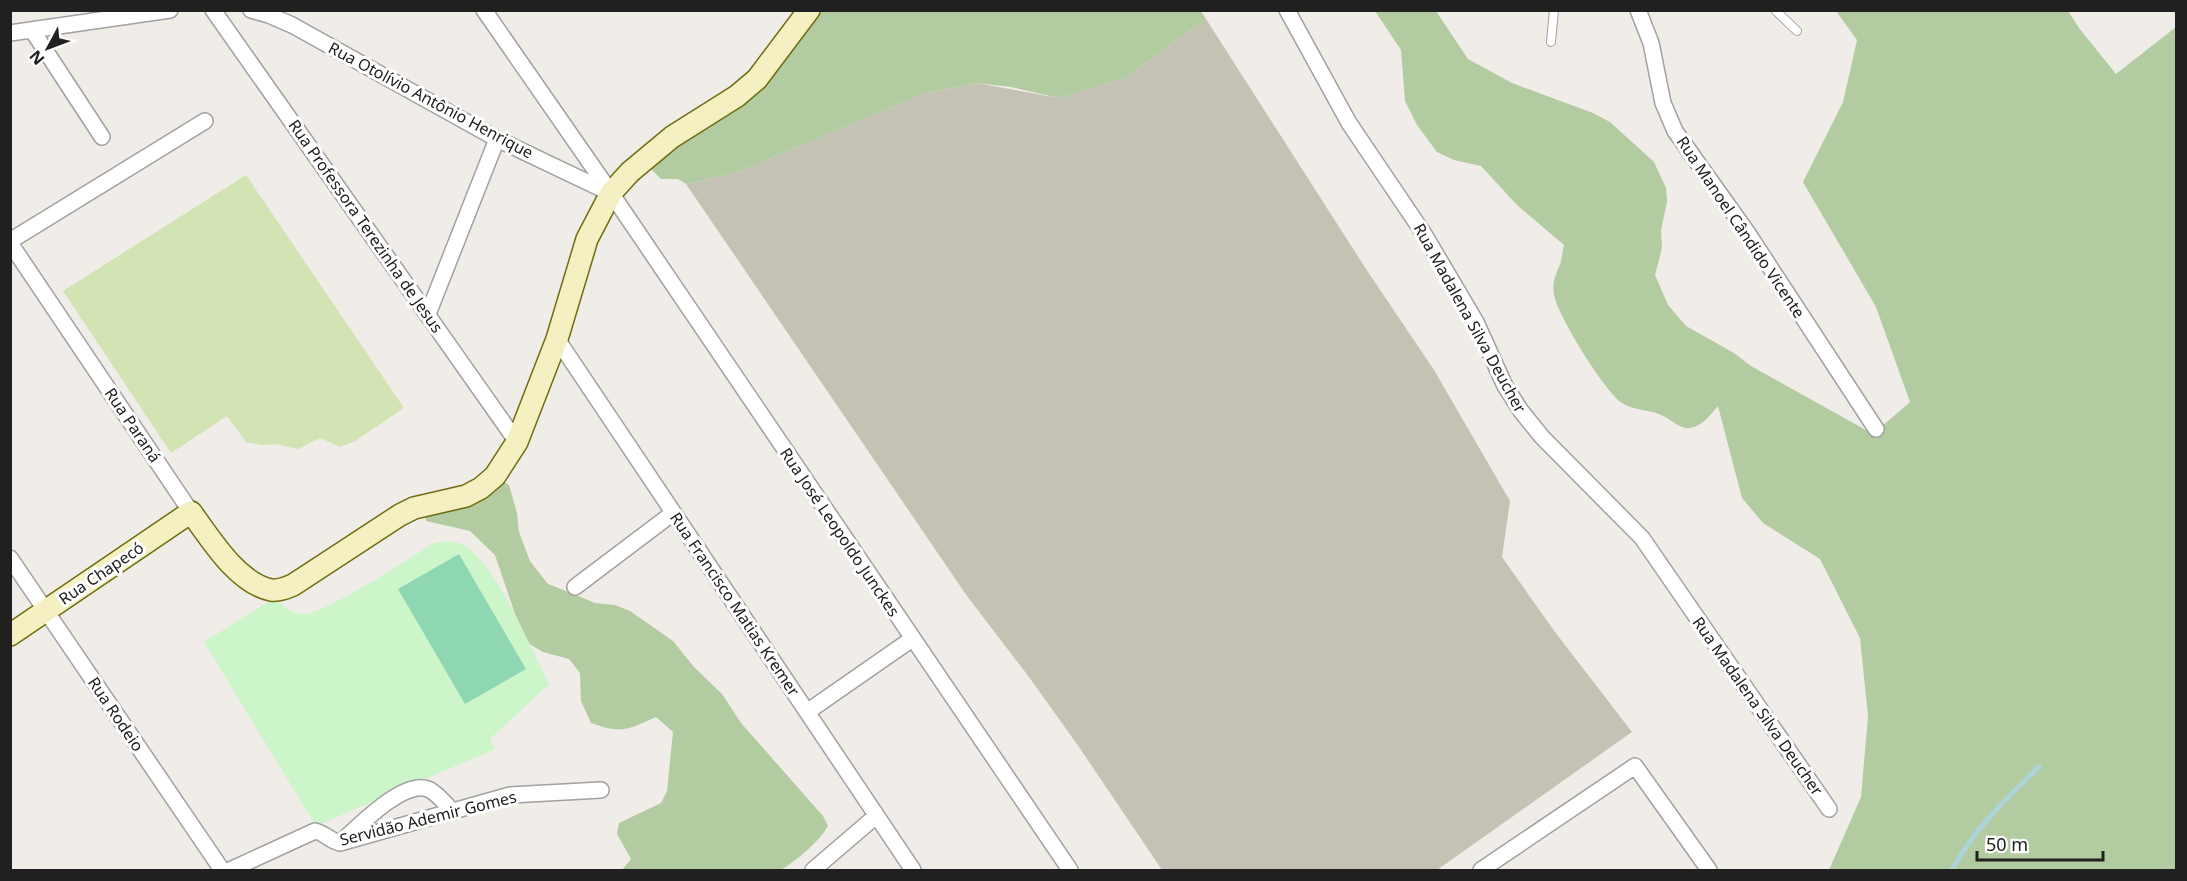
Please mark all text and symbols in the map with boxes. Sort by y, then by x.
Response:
north arrow [18,18,78,78]
street label: Rua Otolívio Antônio Henrique [325,37,537,163]
text: N [24,46,49,70]
street label: Rua Professora Terezinha de Jesus [284,115,448,337]
street label: Rua Manoel Cândido Vicente [1672,132,1810,322]
street label: Rua Madalena Silva Deucher [1409,219,1532,417]
street label: Rua Paraná [100,383,166,467]
street label: Rua José Leopoldo Junckes [775,443,905,621]
street label: Rua Francisco Matias Kremer [665,508,805,701]
street label: Rua Chapecó [54,536,148,610]
street label: Rua Madalena Silva Deucher [1688,612,1828,800]
street label: Rua Rodeio [83,672,149,756]
street label: Servidão Ademir Gomes [337,785,519,851]
scale bar [1977,824,2103,862]
text: 50 m [1986,832,2028,856]

